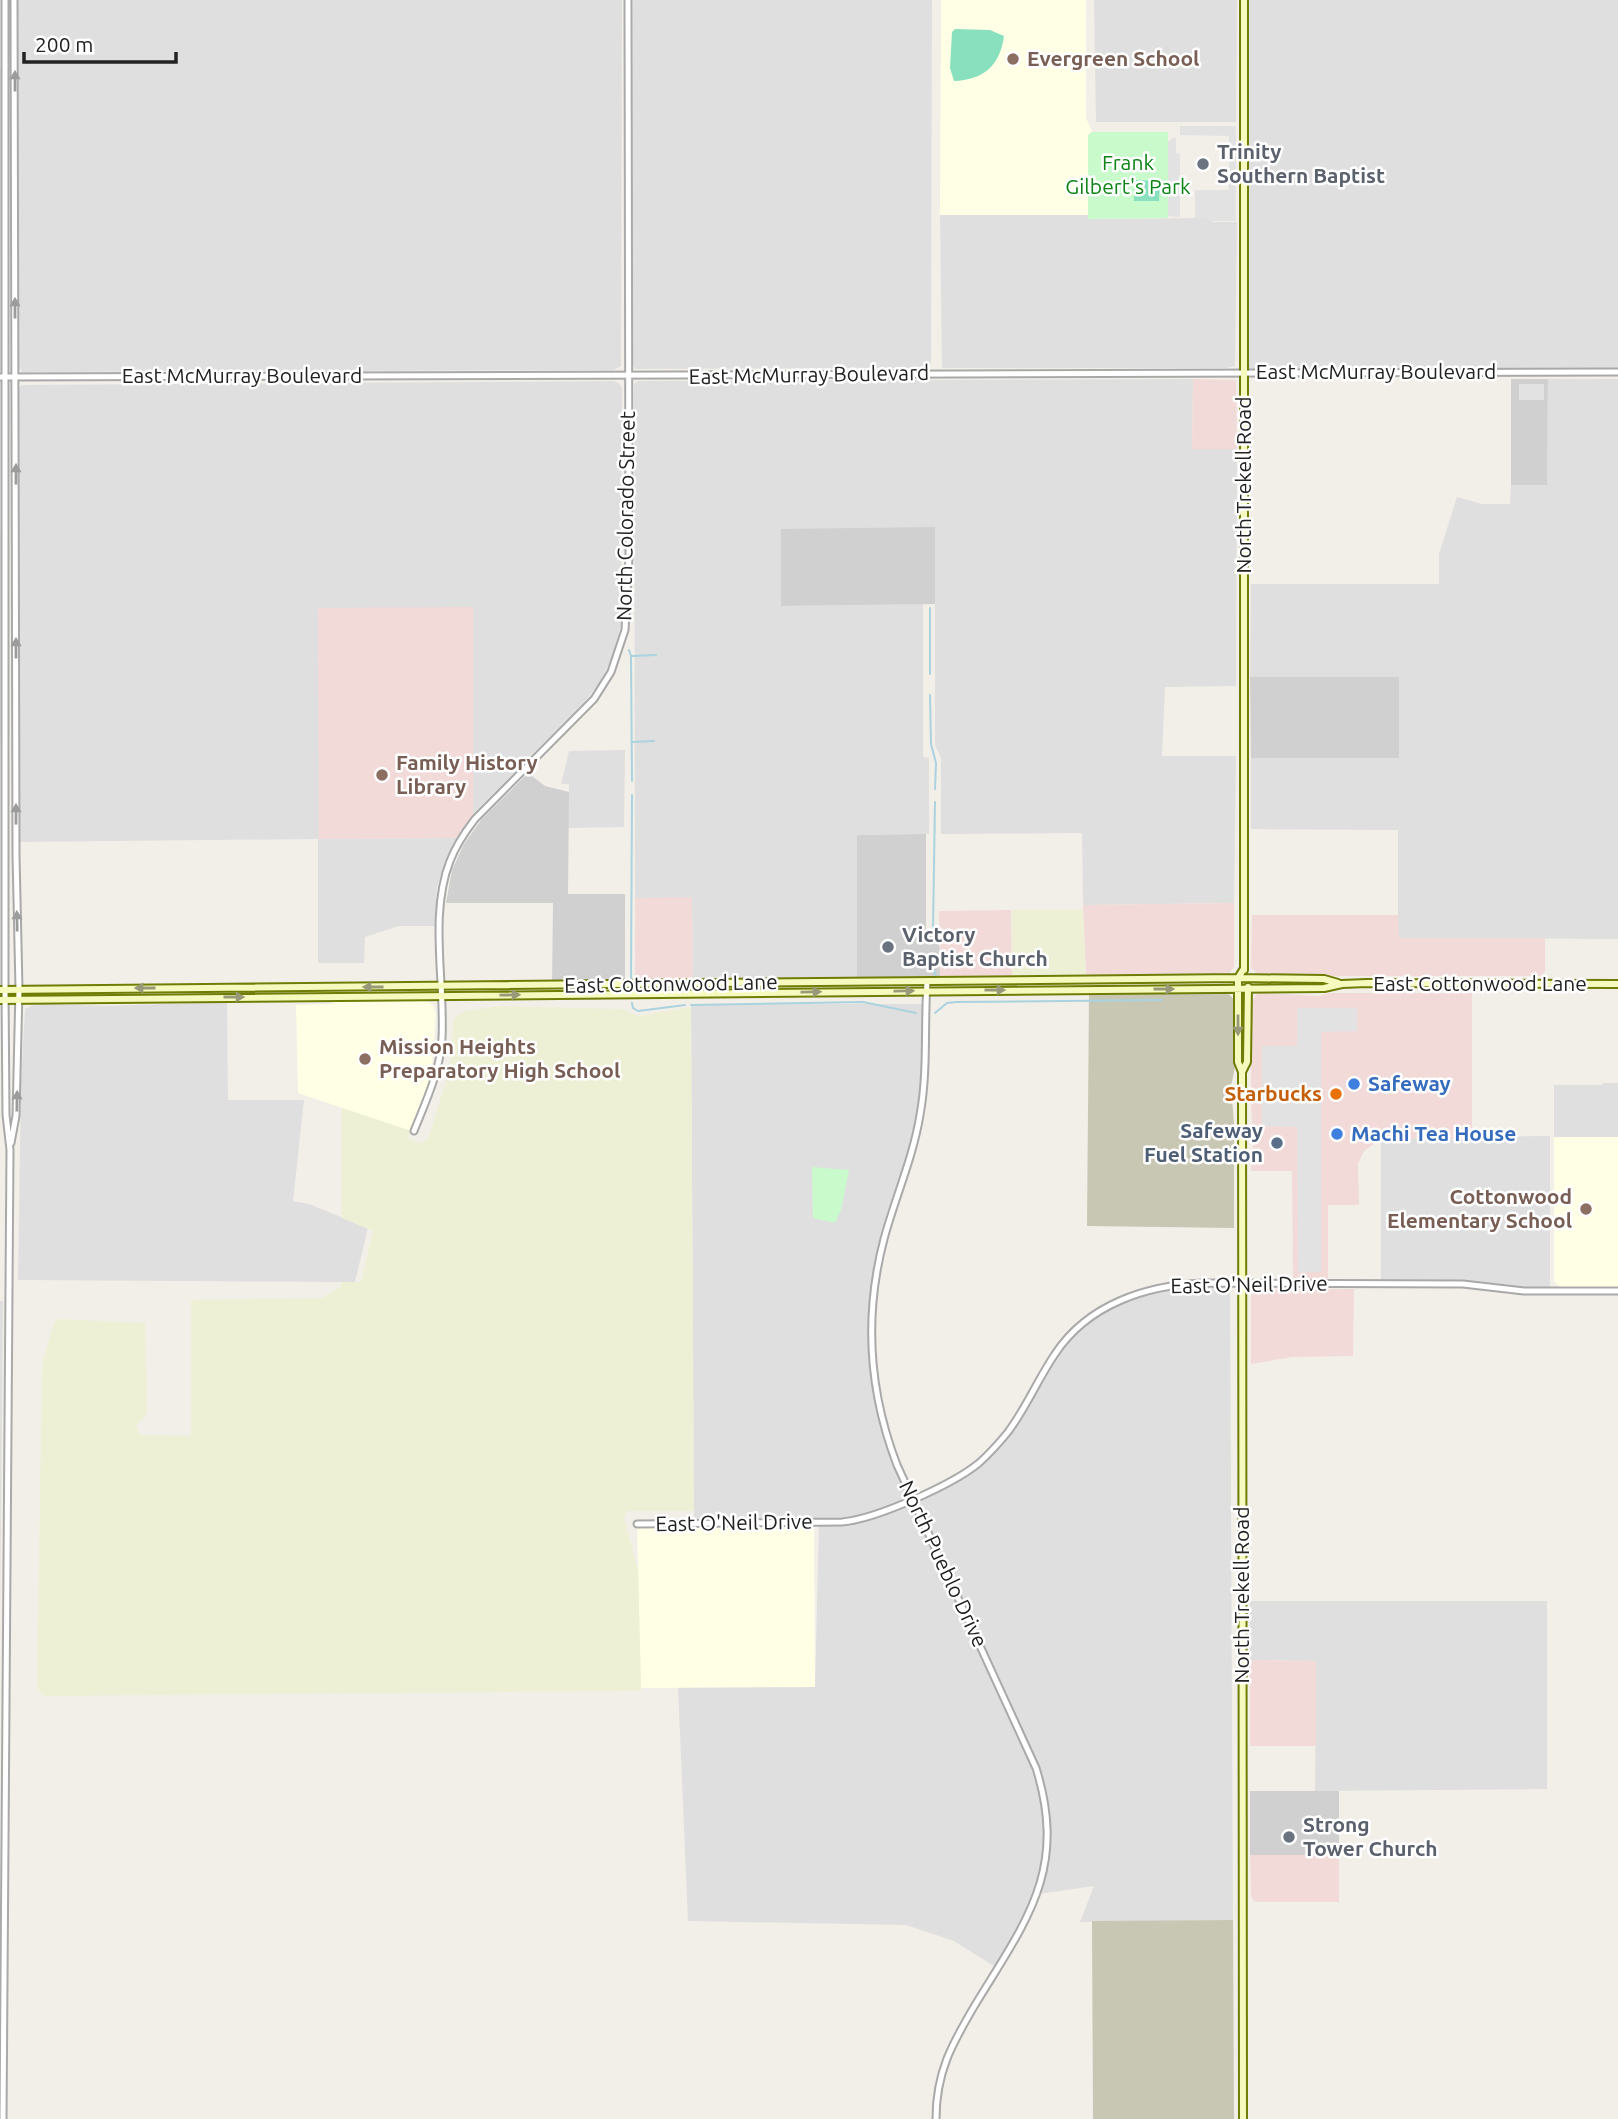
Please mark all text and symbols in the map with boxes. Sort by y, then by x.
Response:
scale bar [24,21,177,65]
text: 200 m [35,32,93,56]
place label: Evergreen School [1027,46,1199,70]
marker: Evergreen School [1005,51,1021,67]
one-way arrow [9,69,21,91]
place label: Trinity Southern Baptist [1217,139,1385,187]
park label: Frank Gilbert's Park [1065,150,1191,198]
marker: Trinity Southern Baptist [1195,156,1211,172]
one-way arrow [9,297,21,319]
street label: East McMurray Boulevard [1256,359,1496,383]
street label: East McMurray Boulevard [689,360,929,388]
street label: East McMurray Boulevard [122,363,362,387]
street label: North Trekell Road [1231,397,1255,573]
street label: North Colorado Street [611,411,639,621]
one-way arrow [10,463,22,485]
one-way arrow [10,636,22,658]
place label: Family History Library [396,750,538,798]
marker: Family History Library [374,767,390,783]
one-way arrow [10,803,22,825]
one-way arrow [12,909,23,931]
place label: Victory Baptist Church [902,922,1048,970]
marker: Victory Baptist Church [880,939,896,955]
street label: East Cottonwood Lane [564,969,778,997]
street label: East Cottonwood Lane [1373,971,1587,995]
one-way arrow [362,981,384,993]
one-way arrow [134,982,156,994]
one-way arrow [1153,983,1175,995]
one-way arrow [893,985,915,997]
one-way arrow [984,985,1006,996]
one-way arrow [800,986,822,998]
one-way arrow [499,989,521,1001]
one-way arrow [223,991,245,1003]
one-way arrow [1232,1015,1244,1037]
place label: Mission Heights Preparatory High School [379,1034,620,1082]
marker: Mission Heights Preparatory High School [357,1051,373,1067]
place label: Safeway [1368,1071,1451,1095]
marker: Safeway [1346,1076,1362,1092]
place label: Starbucks [1224,1081,1322,1105]
marker: Starbucks [1328,1086,1344,1102]
one-way arrow [11,1090,22,1112]
place label: Safeway Fuel Station [1144,1118,1263,1166]
place label: Machi Tea House [1351,1121,1516,1145]
marker: Machi Tea House [1329,1126,1345,1142]
marker: Safeway Fuel Station [1269,1135,1285,1151]
place label: Cottonwood Elementary School [1387,1184,1572,1232]
marker: Cottonwood Elementary School [1578,1201,1594,1217]
street label: East O'Neil Drive [1170,1271,1328,1297]
street label: North Pueblo Drive [895,1476,993,1651]
street label: North Trekell Road [1229,1507,1253,1683]
street label: East O'Neil Drive [655,1509,813,1535]
place label: Strong Tower Church [1303,1812,1438,1860]
marker: Strong Tower Church [1281,1829,1297,1845]

